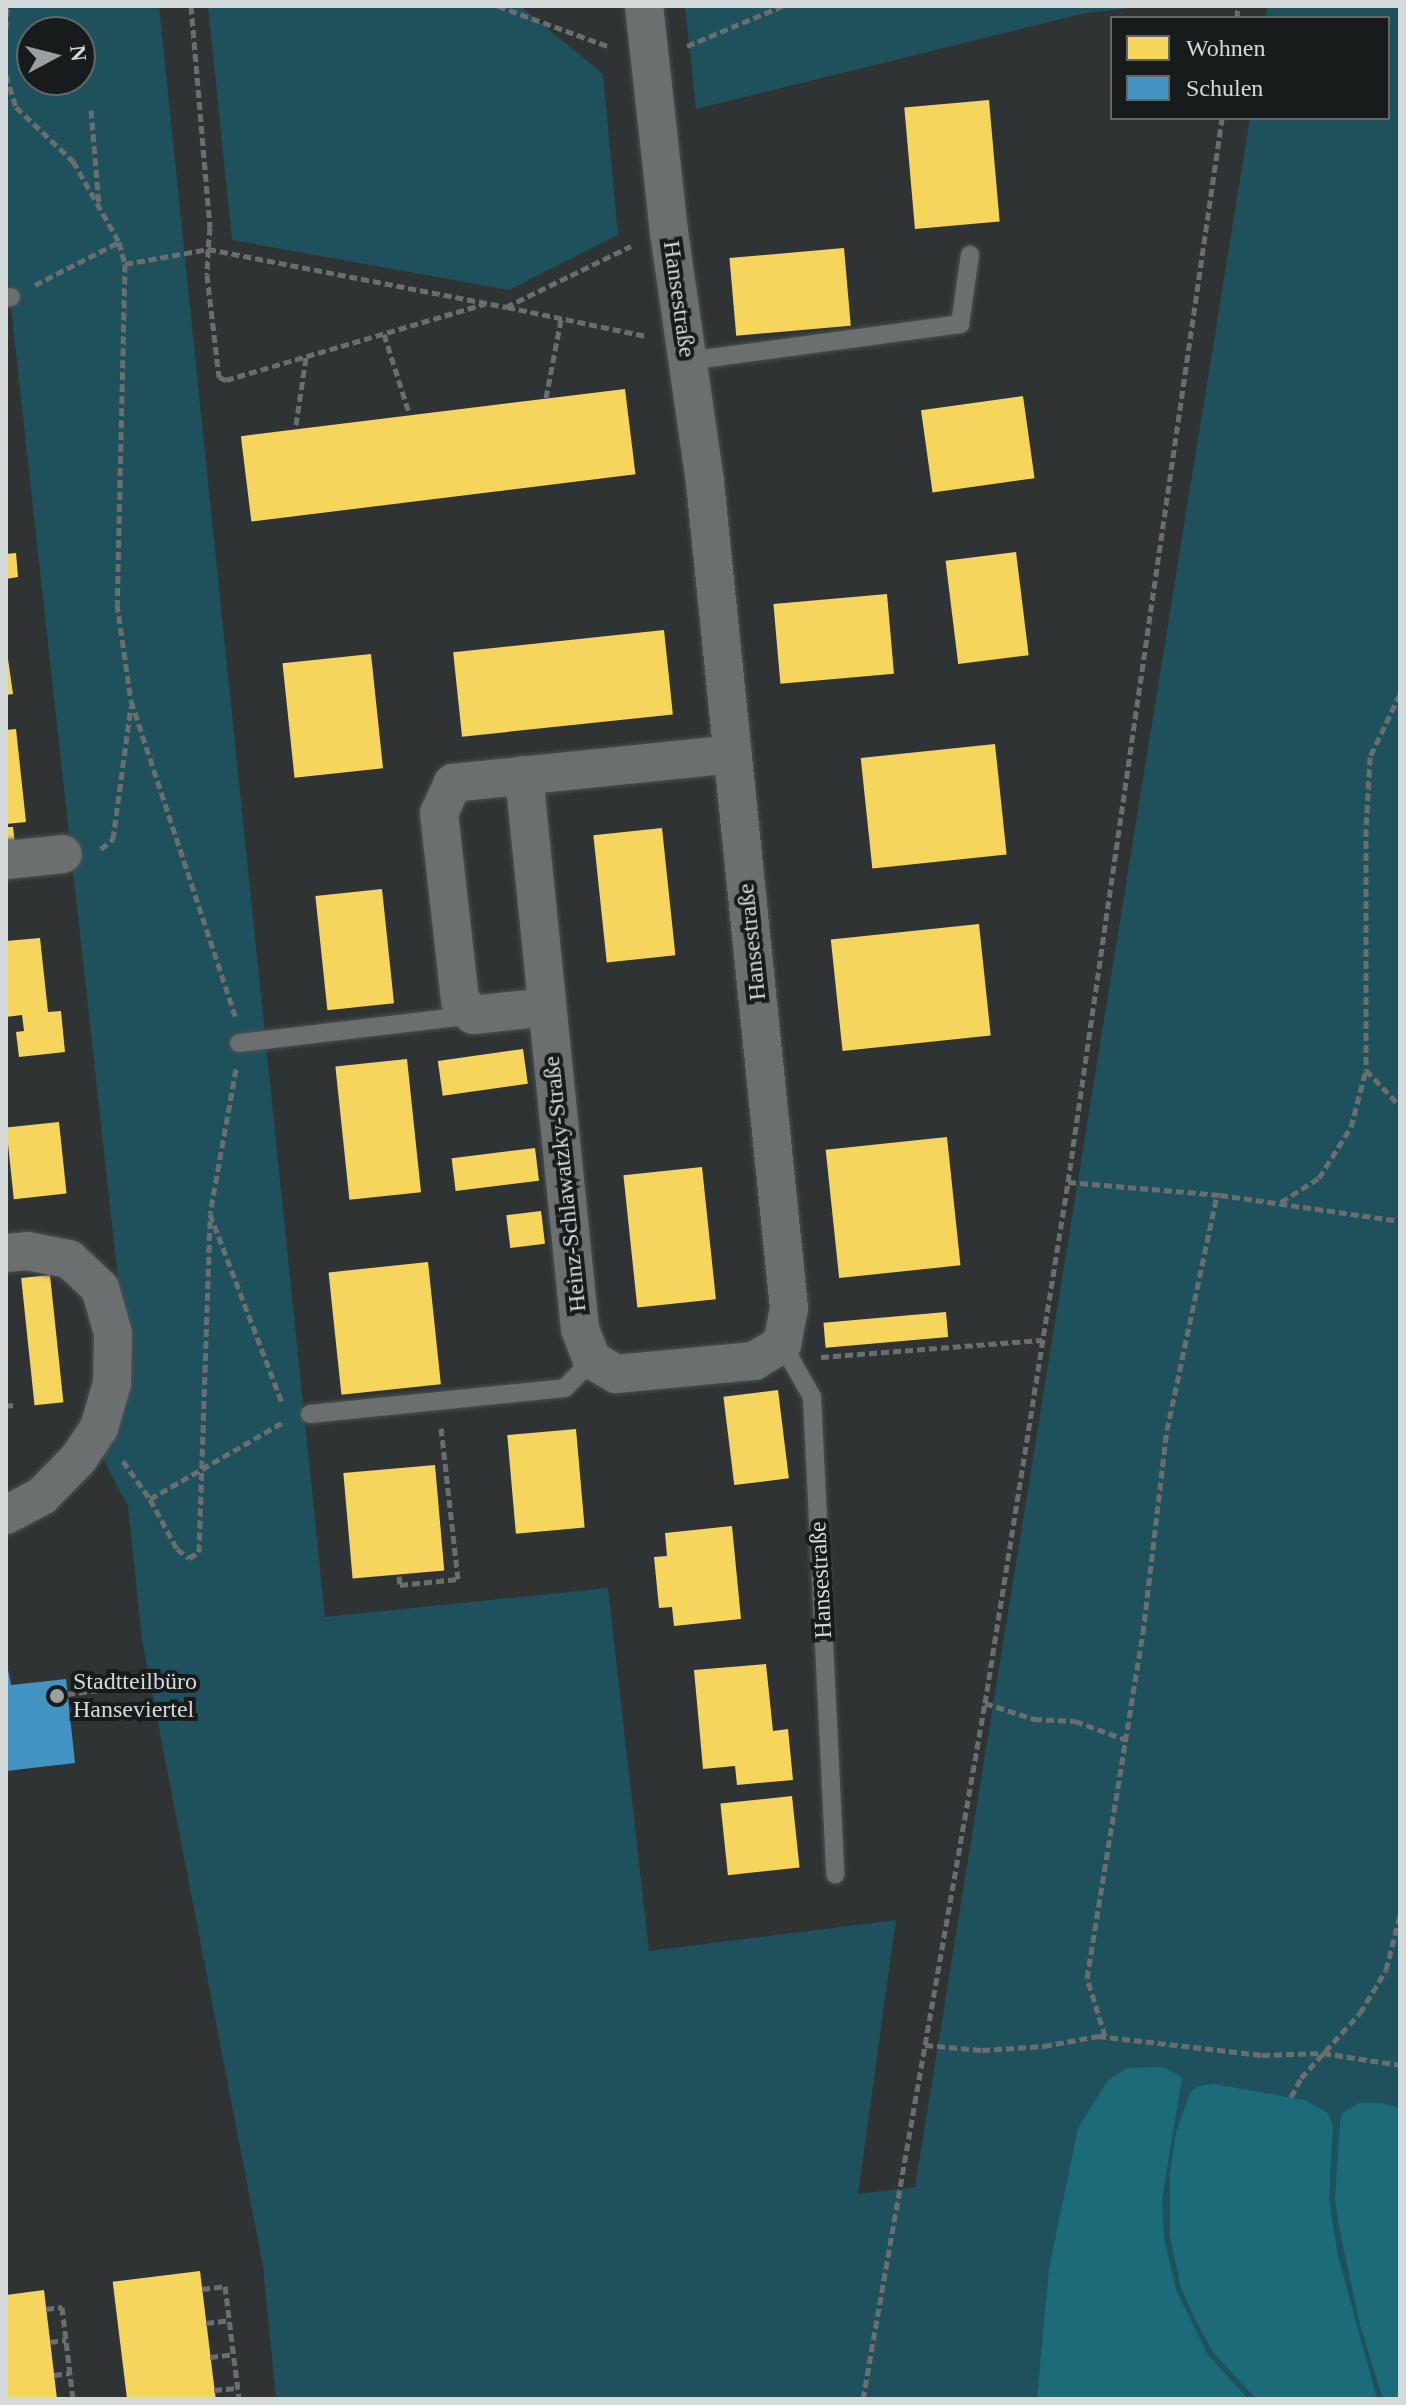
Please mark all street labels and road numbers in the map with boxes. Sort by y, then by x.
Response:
street label: Hansestraße [657,239,701,359]
street label: Hansestraße [732,882,772,1002]
street label: Heinz-Schlawatzky-Straße [537,1055,593,1313]
street label: Hansestraße [804,1521,838,1639]

